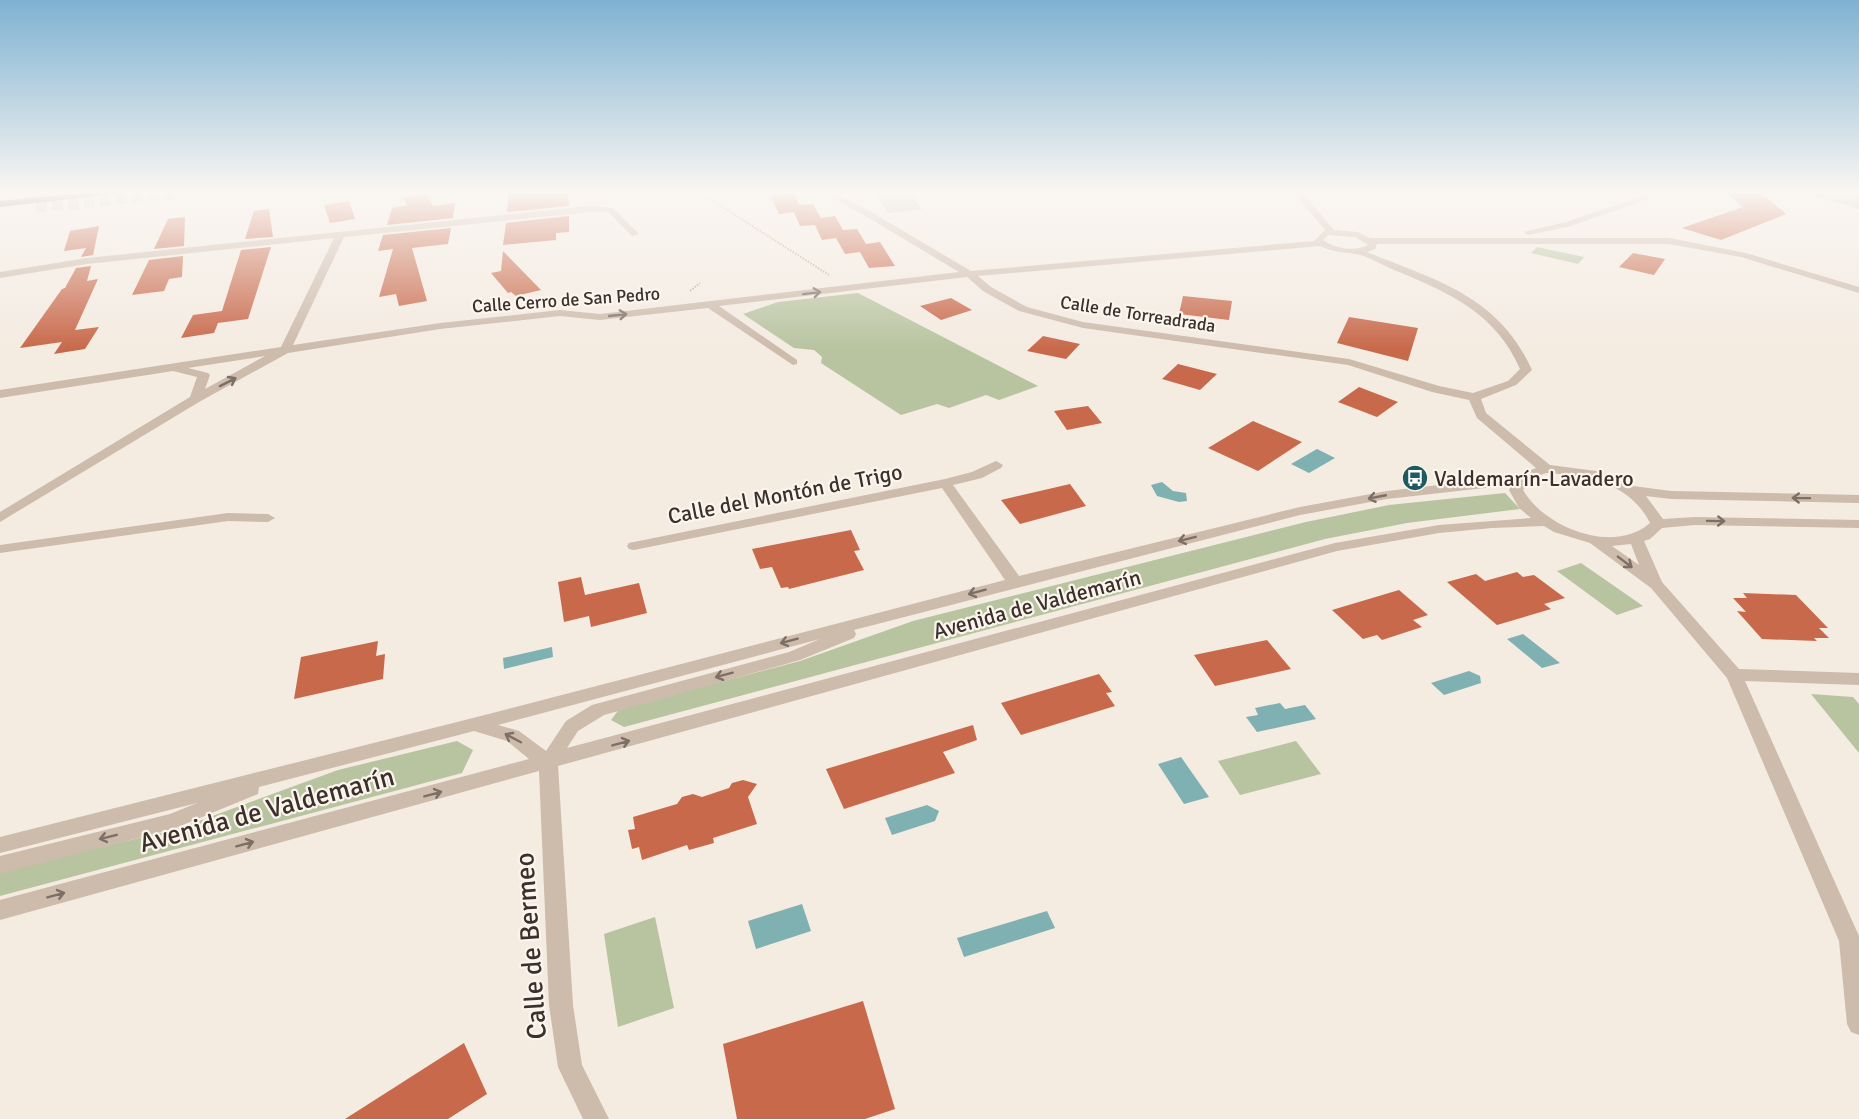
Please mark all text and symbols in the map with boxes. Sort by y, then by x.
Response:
street label: Calle Cerro de San Pedro [471,282,661,318]
one-way arrow [802,287,821,298]
street label: Calle de Torreadrada [1059,291,1217,337]
one-way arrow [608,309,628,320]
one-way arrow [219,376,237,388]
street label: Calle del Montón de Trigo [665,458,905,530]
bus stop icon: Valdemarín-Lavadero [1400,463,1430,493]
place label: Valdemarín-Lavadero [1434,465,1634,492]
one-way arrow [1368,492,1387,503]
one-way arrow [1791,492,1811,503]
one-way arrow [1706,515,1726,527]
one-way arrow [1178,534,1197,546]
one-way arrow [1617,556,1633,568]
street label: Avenida de Valdemarín [930,563,1144,645]
one-way arrow [968,586,987,598]
one-way arrow [780,636,799,648]
one-way arrow [715,670,734,681]
one-way arrow [505,732,522,744]
one-way arrow [611,736,630,748]
street label: Avenida de Valdemarín [136,760,398,860]
one-way arrow [423,787,442,799]
one-way arrow [99,832,118,844]
one-way arrow [235,838,254,850]
street label: Calle de Bermeo [508,851,554,1041]
one-way arrow [47,889,66,900]

